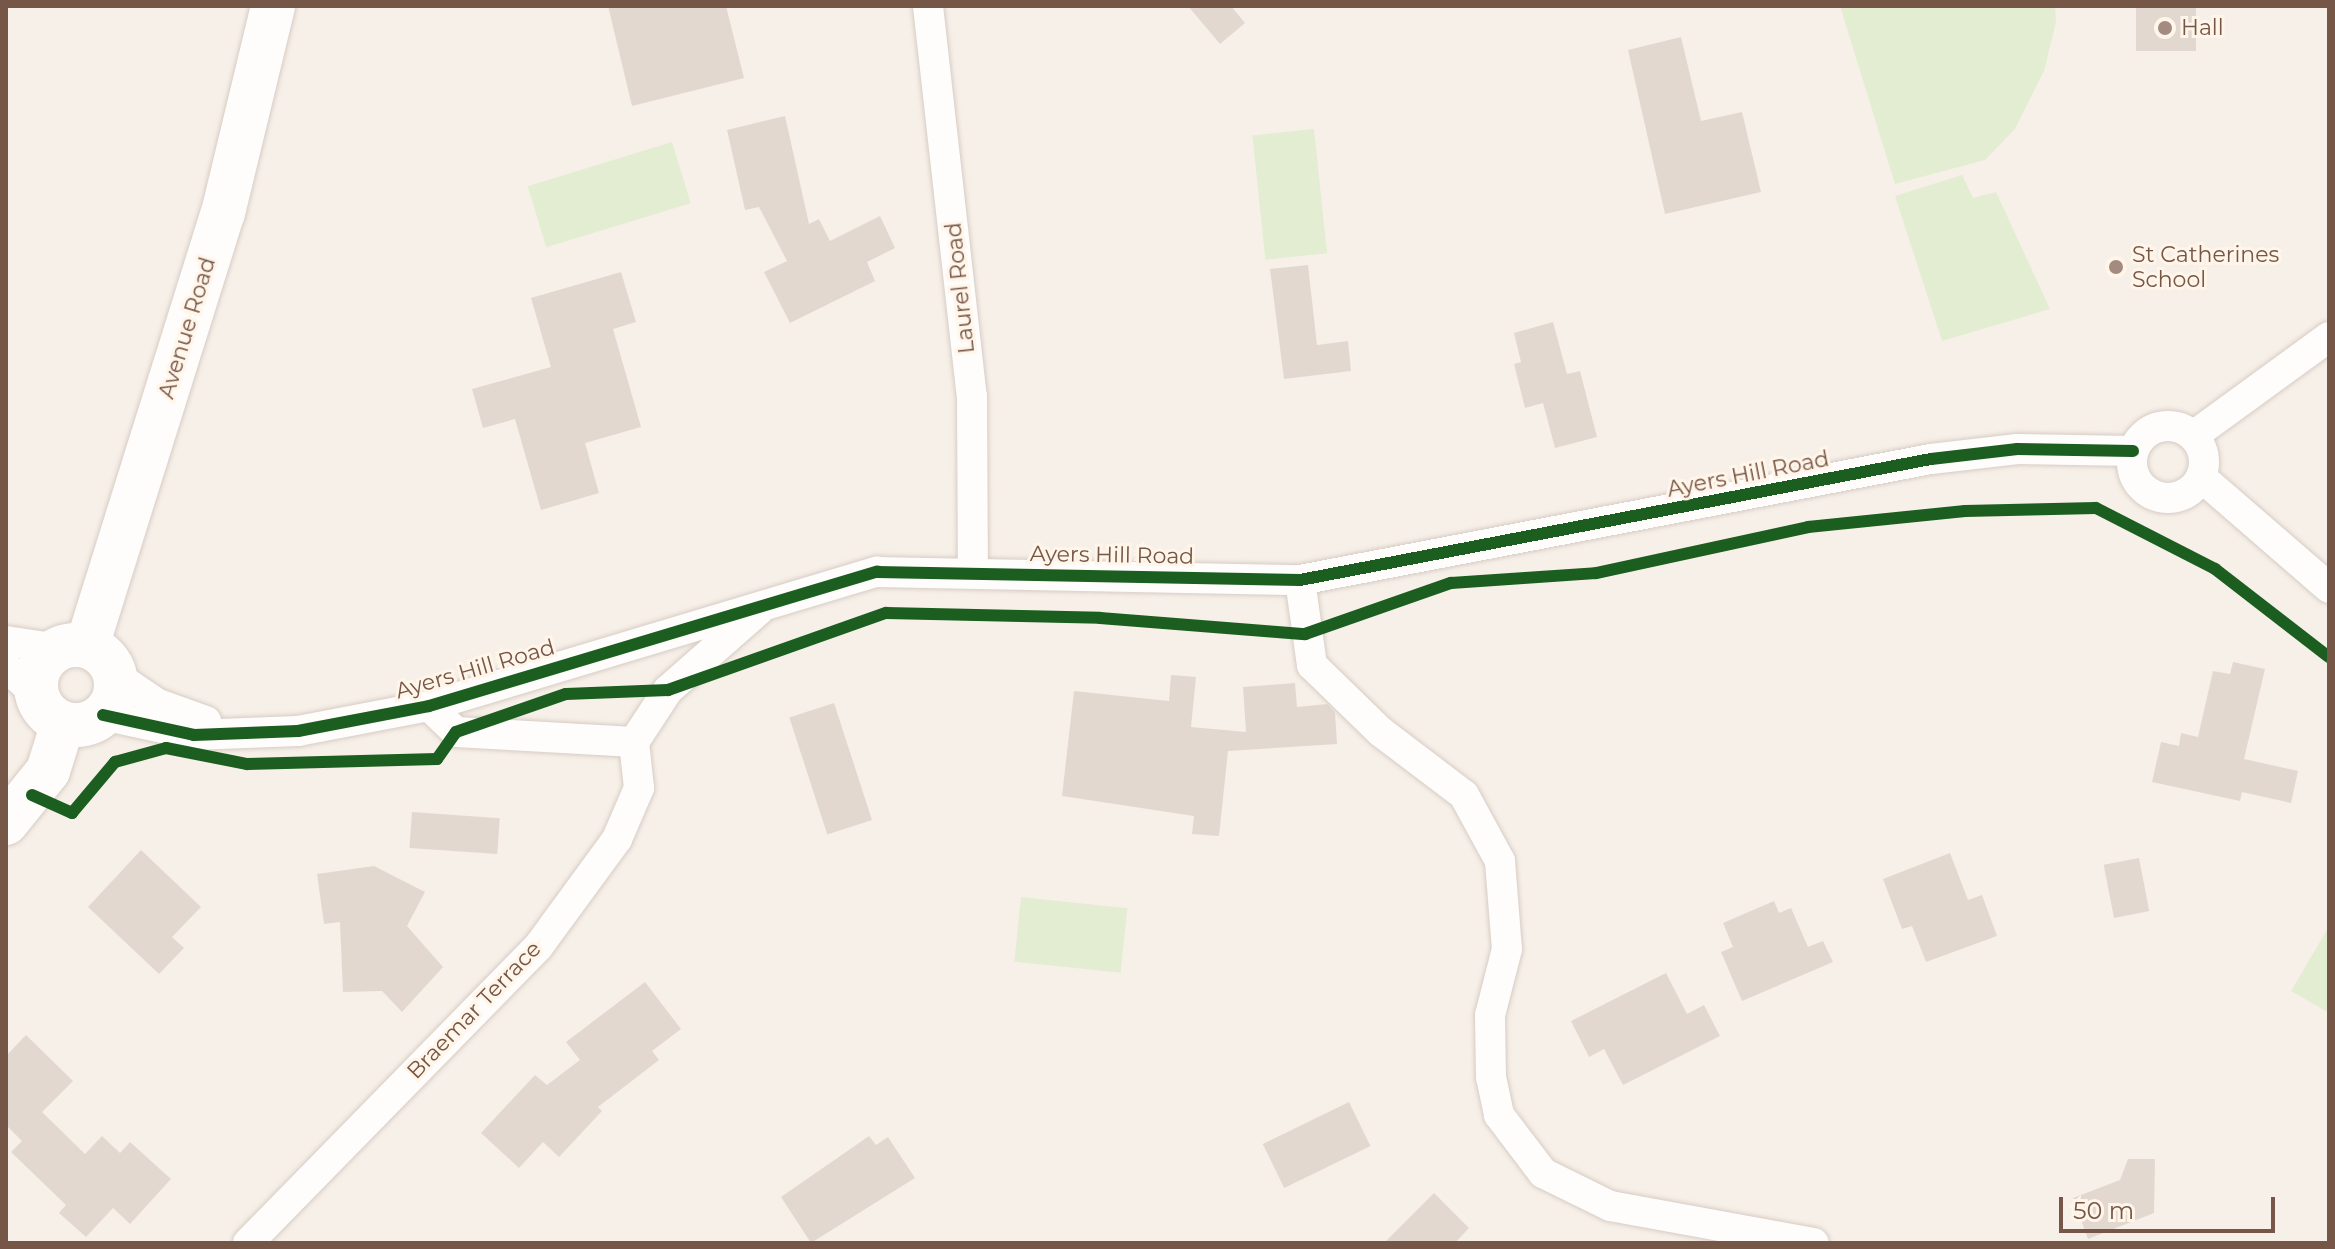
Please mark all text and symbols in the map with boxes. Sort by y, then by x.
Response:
place label: Hall [2181,15,2224,41]
marker: Hall [2156,19,2174,37]
street label: Laurel Road [940,221,980,355]
place label: St Catherines School [2132,241,2279,292]
street label: Avenue Road [153,254,221,402]
marker: St Catherines School [2107,258,2125,276]
street label: Ayers Hill Road [1665,445,1831,503]
street label: Ayers Hill Road [1030,540,1194,570]
street label: Ayers Hill Road [392,634,558,704]
street label: Braemar Terrace [401,936,547,1084]
scale bar [2063,1181,2279,1231]
text: 50 m [2073,1196,2134,1225]

